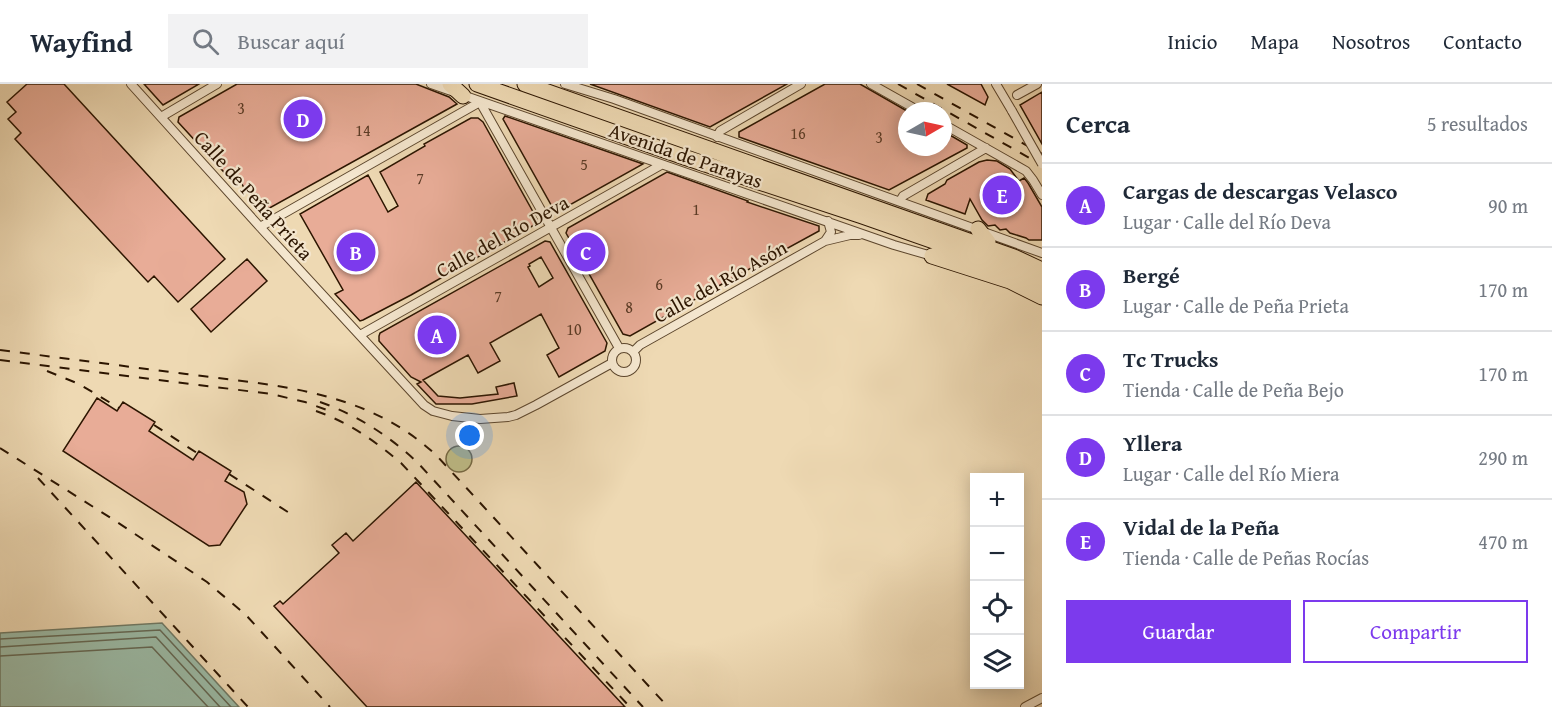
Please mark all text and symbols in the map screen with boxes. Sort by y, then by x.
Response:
search box [168,14,588,68]
text: Wayfind [30,21,132,62]
icon: search [189,25,222,58]
text: Buscar aquí [237,25,345,57]
text: Inicio [1168,26,1218,57]
text: Mapa [1251,26,1299,57]
text: Nosotros [1332,26,1410,57]
text: Contacto [1443,26,1522,57]
house number: 3 [237,96,245,120]
pin: D [284,96,322,141]
north arrow [898,102,952,156]
text: Cerca [1066,104,1130,143]
text: 5 resultados [1427,109,1528,138]
street label: Avenida de Parayas [605,115,767,195]
house number: 14 [355,118,371,142]
house number: 16 [790,121,806,145]
street label: Calle de Peña Prieta [188,124,321,267]
house number: 3 [875,125,883,149]
house number: 5 [580,152,588,176]
house number: 7 [416,166,424,190]
pin: E [982,172,1022,218]
text: Cargas de descargas Velasco [1123,175,1398,207]
street label: Calle del Río Deva [430,187,574,284]
text: A [1079,191,1092,220]
text: 90 m [1488,191,1528,220]
house number: 1 [692,197,700,221]
text: Lugar · Calle del Río Deva [1123,207,1331,236]
pin: B [336,230,376,274]
pin: C [566,230,606,274]
street label: Calle del Río Asón [648,232,792,330]
text: Bergé [1123,259,1180,291]
house number: 6 [655,272,663,296]
text: B [1079,275,1092,304]
text: 170 m [1478,275,1528,304]
house number: 7 [494,284,502,308]
text: Lugar · Calle de Peña Prieta [1123,291,1349,320]
house number: 8 [625,295,633,319]
pin: A [418,312,456,358]
house number: 10 [566,317,582,341]
text: Tc Trucks [1123,343,1218,375]
text: C [1080,359,1091,388]
text: 170 m [1478,359,1528,388]
text: Tienda · Calle de Peña Bejo [1123,375,1344,404]
your location [455,421,484,450]
text: Yllera [1123,427,1182,459]
text: D [1079,443,1092,472]
text: 290 m [1478,443,1528,472]
text: Lugar · Calle del Río Miera [1123,459,1339,488]
map controls [970,473,1024,689]
button: + [970,473,1024,527]
text: Vidal de la Peña [1123,511,1279,543]
button: − [970,527,1024,581]
text: E [1080,527,1091,556]
text: 470 m [1478,527,1528,556]
text: Tienda · Calle de Peñas Rocías [1123,543,1369,572]
button: locate [970,581,1024,635]
button: Guardar [1066,600,1291,663]
button: Compartir [1303,600,1528,663]
button: layers [970,635,1024,689]

